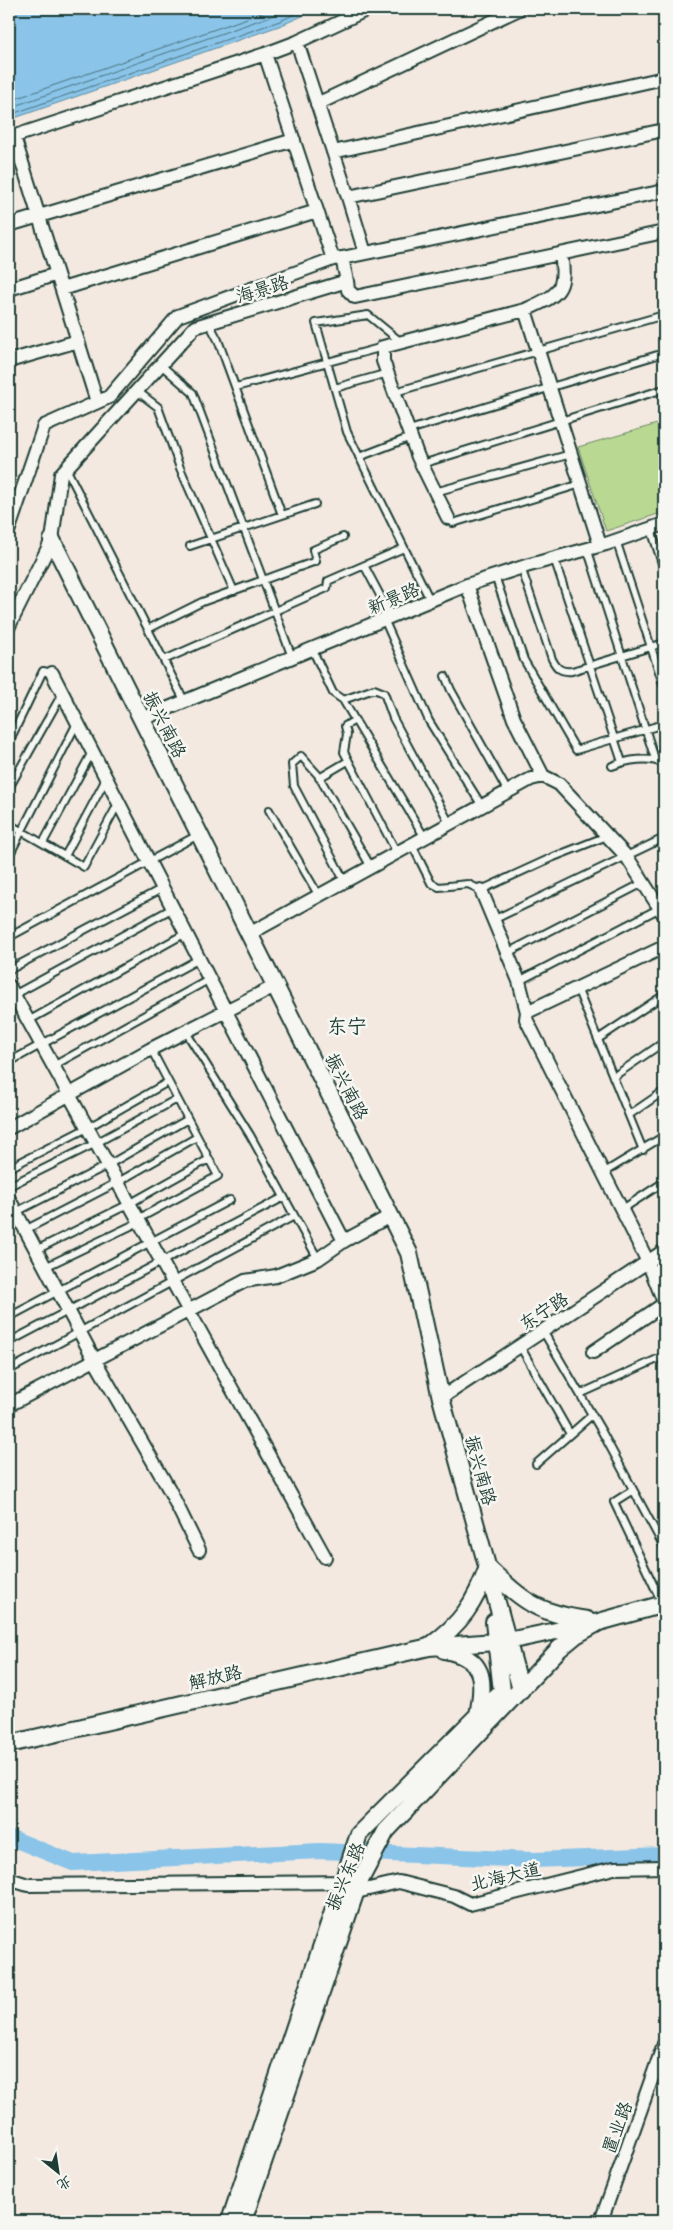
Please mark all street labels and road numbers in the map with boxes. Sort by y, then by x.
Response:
street label: 海景路 [232,267,292,309]
street label: 新景路 [363,574,423,620]
street label: 振兴南路 [138,686,194,762]
street label: 振兴南路 [320,1048,376,1124]
street label: 东宁路 [513,1284,573,1336]
street label: 振兴南路 [460,1432,504,1508]
street label: 解放路 [186,1657,244,1695]
street label: 振兴东路 [318,1838,370,1914]
street label: 北海大道 [467,1854,543,1896]
street label: 置业路 [594,2097,638,2157]

